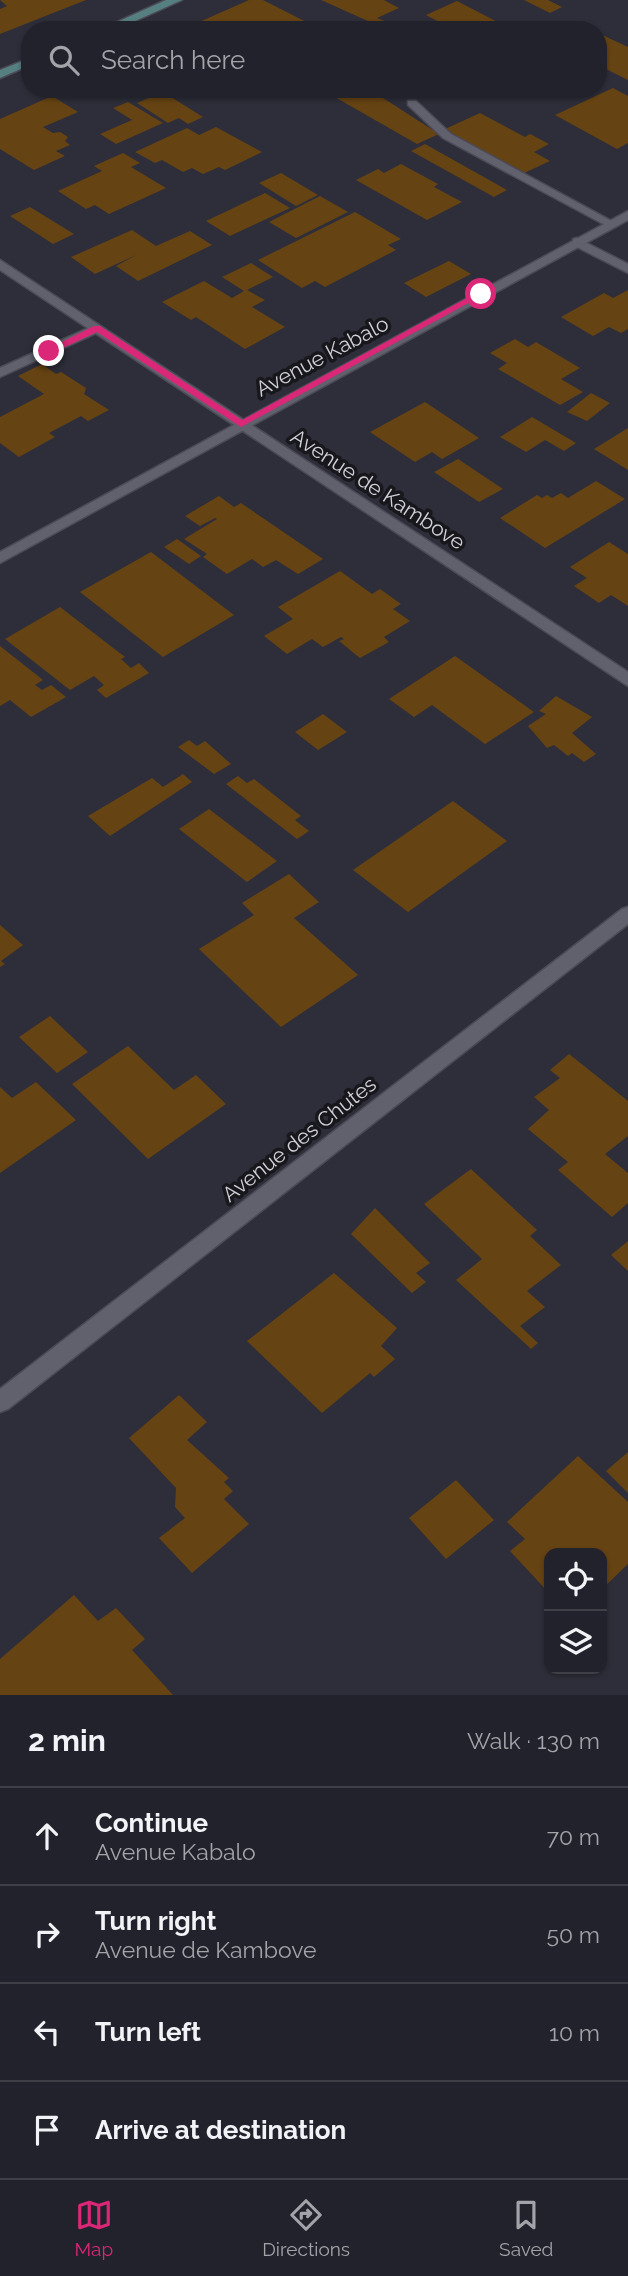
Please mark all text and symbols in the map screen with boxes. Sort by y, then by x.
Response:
search box [21,21,607,98]
icon: search [45,41,83,79]
text: Search here [101,45,245,75]
route start [465,278,496,309]
street label: Avenue Kabalo [251,311,393,401]
route end [33,335,64,366]
street label: Avenue de Kambove [286,423,470,555]
street label: Avenue des Chutes [217,1071,381,1207]
map controls [544,1548,607,1674]
button: locate [544,1548,607,1611]
button: layers [544,1611,607,1674]
text: 2 min [28,1723,106,1758]
text: Walk · 130 m [467,1727,600,1754]
text: Continue [95,1808,208,1838]
icon: ahead [28,1817,66,1855]
text: 70 m [547,1823,600,1850]
text: Avenue Kabalo [95,1838,256,1865]
text: Turn right [95,1906,216,1936]
icon: right [28,1915,66,1953]
text: 50 m [546,1921,600,1948]
text: Avenue de Kambove [95,1936,317,1963]
icon: left [28,2013,66,2051]
text: Turn left [95,2017,201,2047]
text: 10 m [549,2019,600,2046]
icon: arrive [28,2111,66,2149]
text: Arrive at destination [95,2115,346,2145]
tab: Map [75,2196,113,2260]
tab: Directions [262,2196,350,2260]
tab: Saved [499,2196,553,2260]

